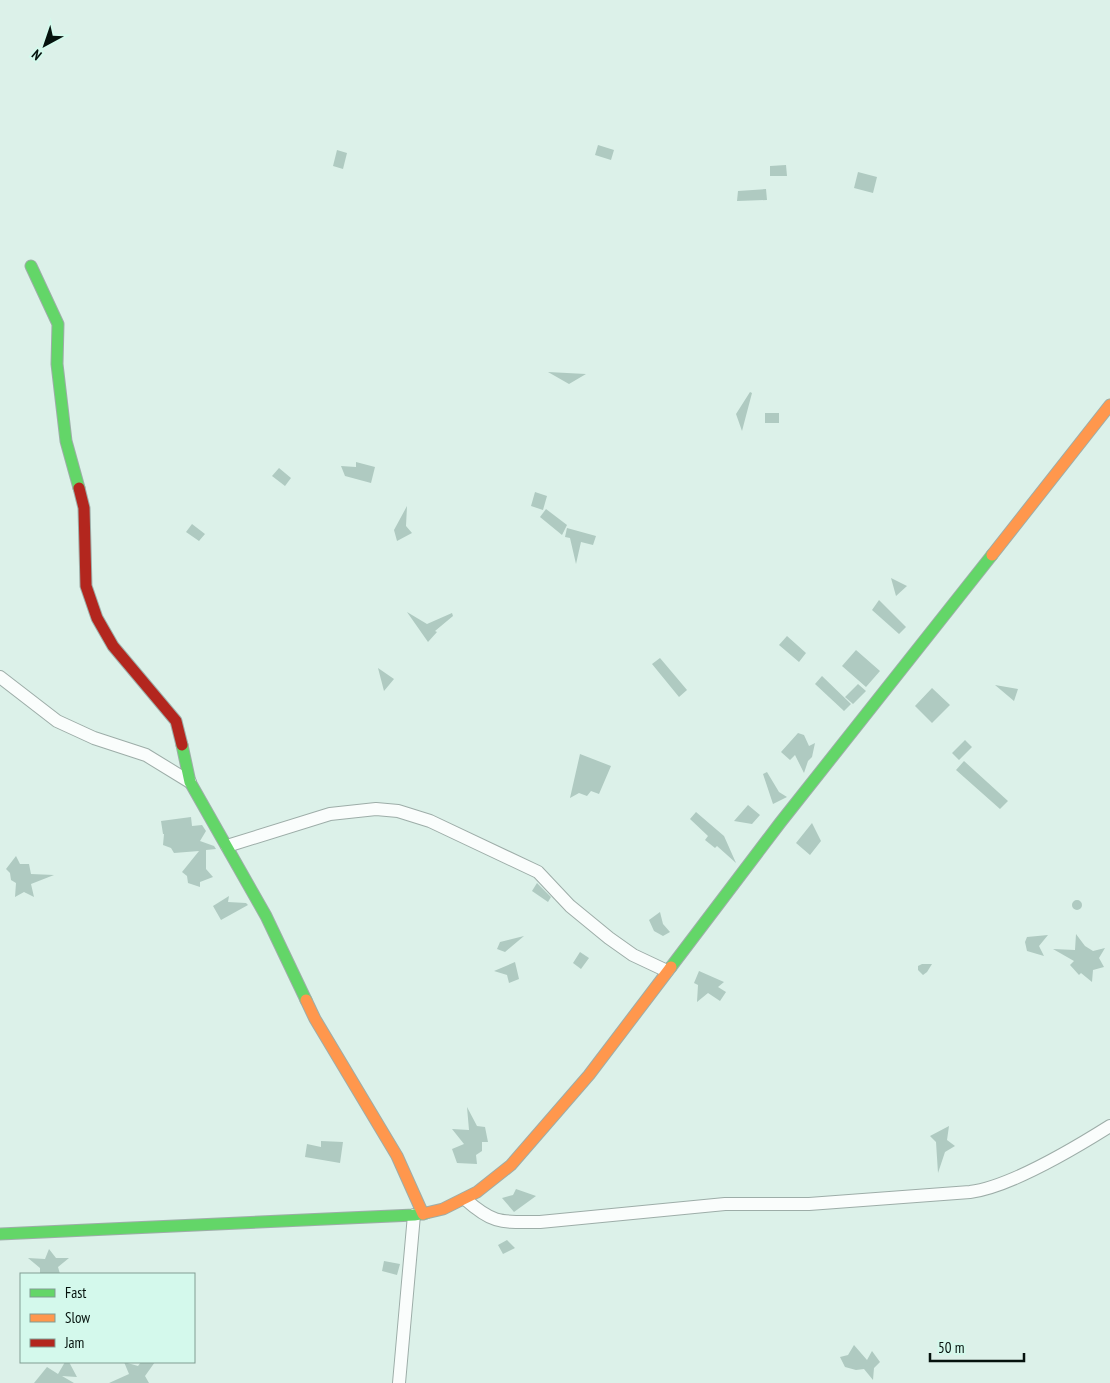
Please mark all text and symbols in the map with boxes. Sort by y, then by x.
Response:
north arrow [20,20,70,70]
text: N [28,46,45,64]
legend [20,1273,195,1363]
text: Fast [65,1283,86,1302]
text: Slow [65,1308,90,1327]
scale bar [930,1330,1024,1362]
text: Jam [64,1333,84,1352]
text: 50 m [938,1338,964,1357]

